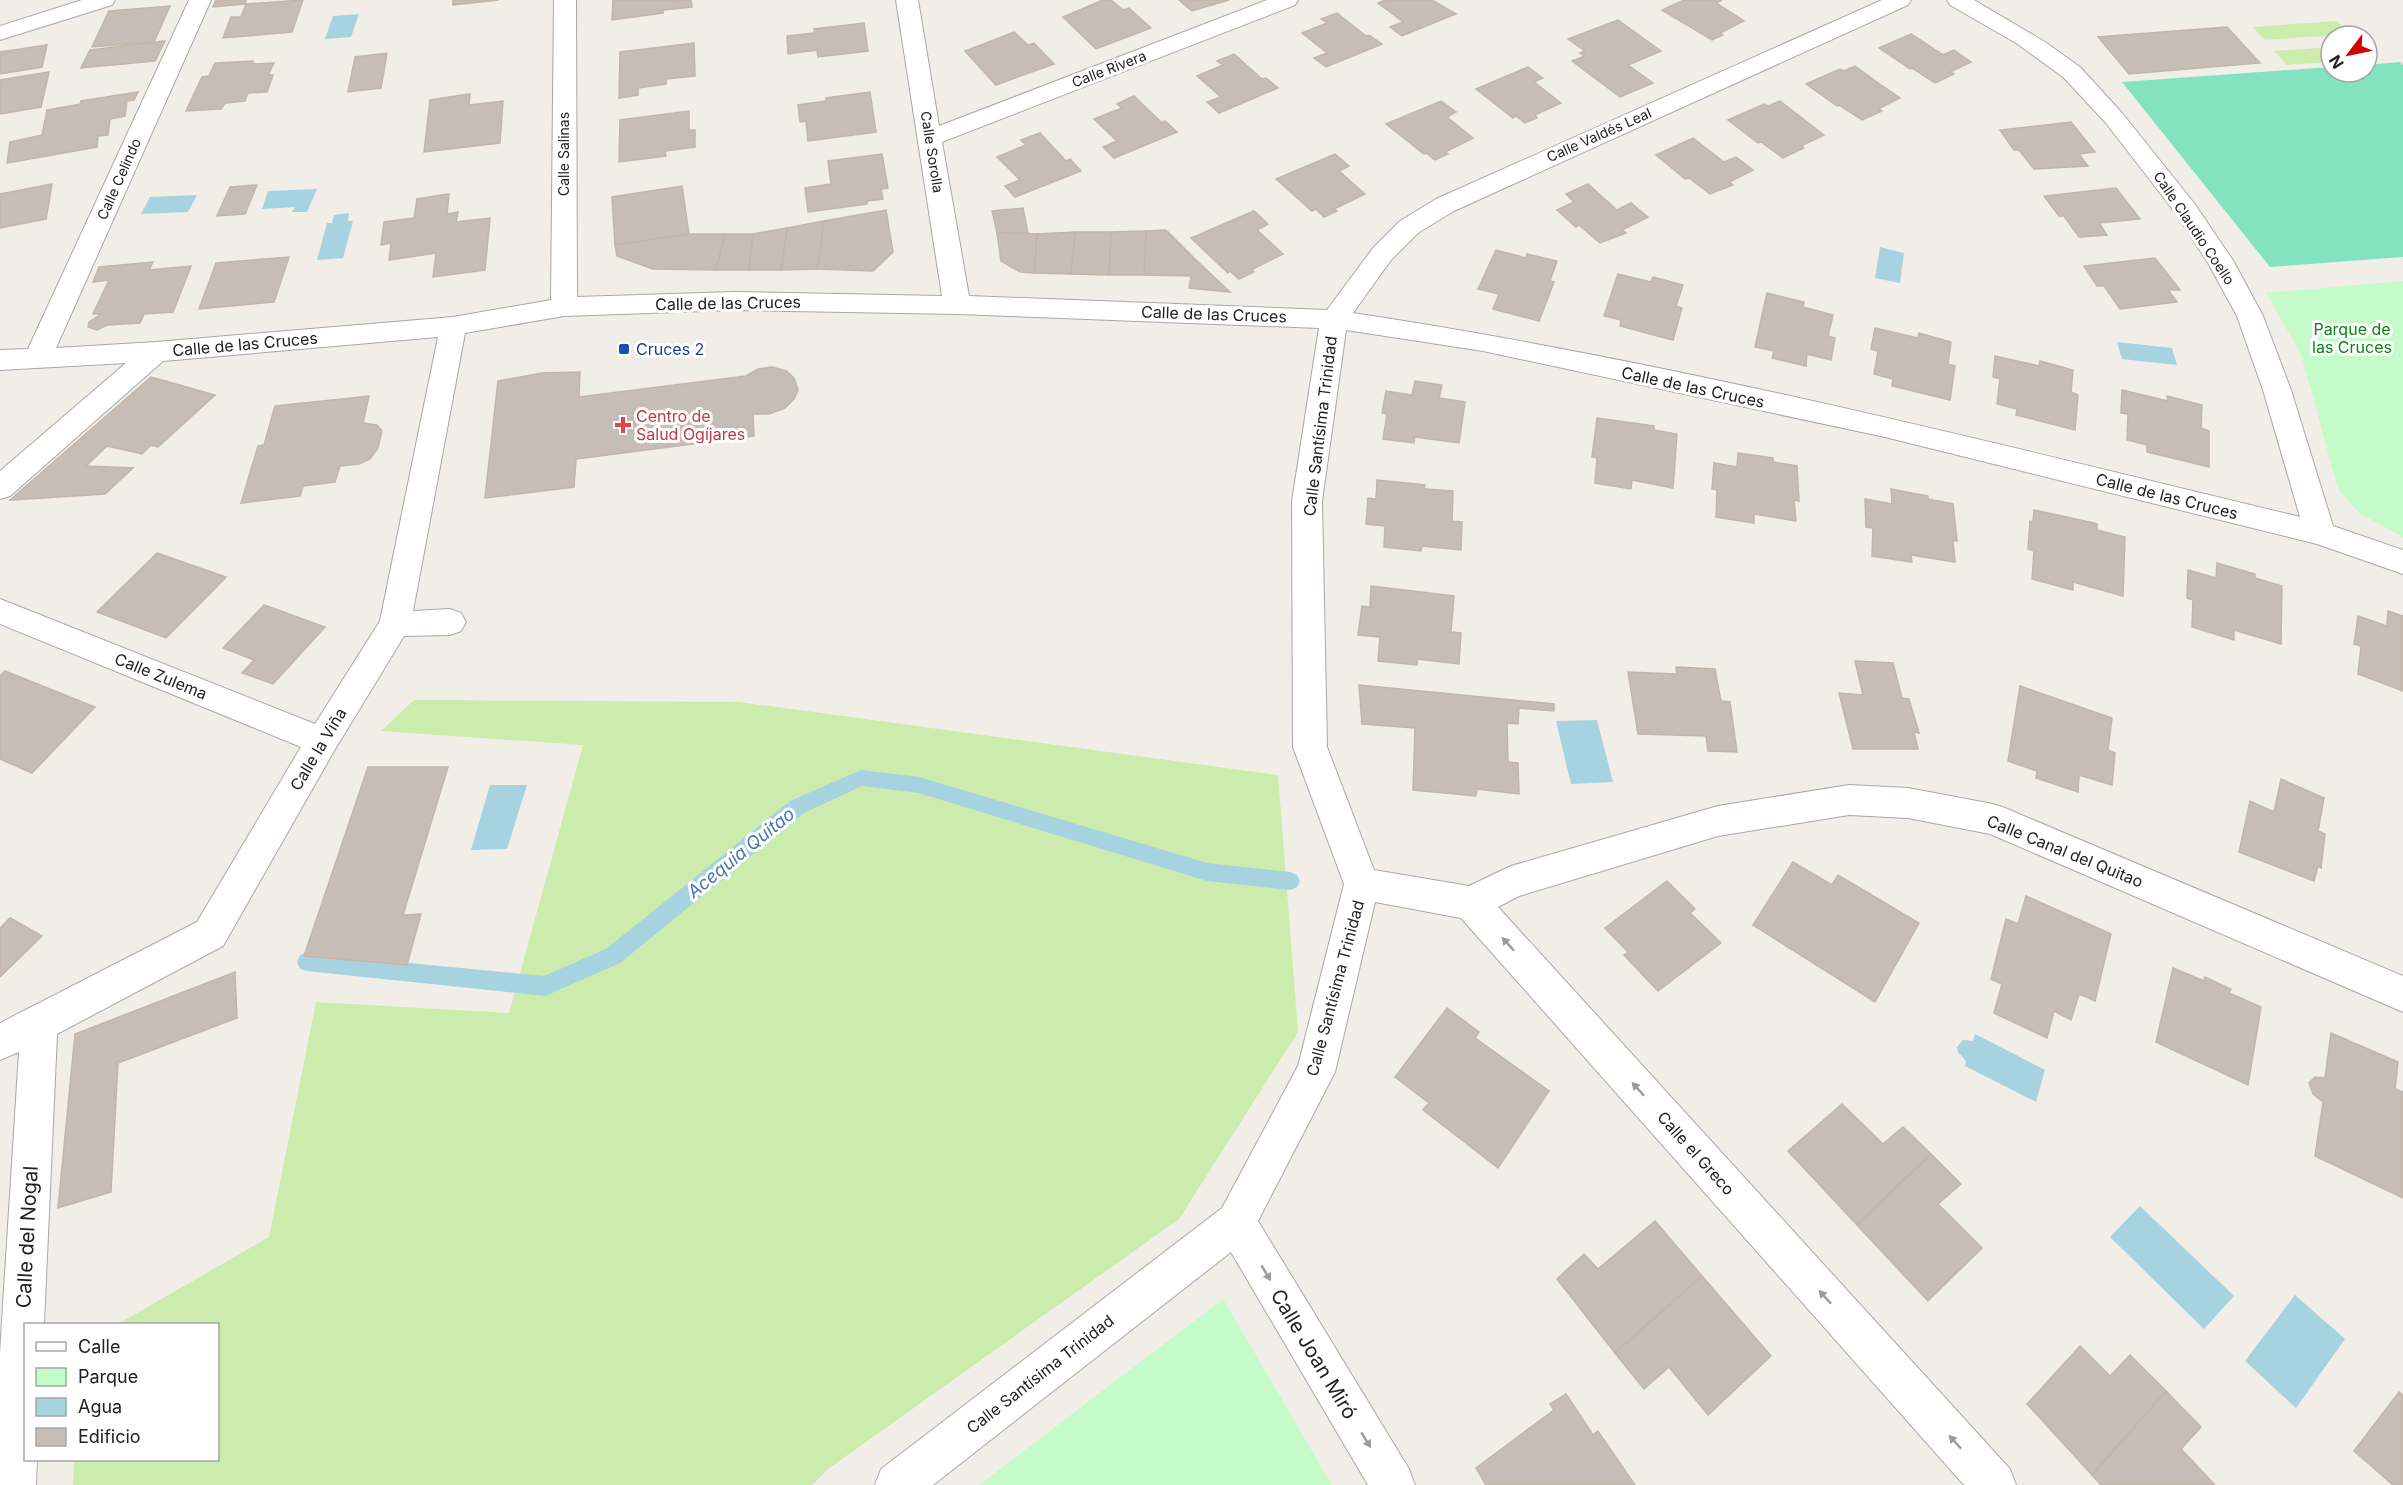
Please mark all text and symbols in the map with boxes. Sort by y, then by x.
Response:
north arrow [2319,24,2379,84]
street label: Calle Rivera [1069,47,1148,90]
text: N [2325,51,2348,72]
street label: Calle Valdés Leal [1544,104,1654,165]
street label: Calle Sorolla [918,110,947,194]
street label: Calle Salinas [555,112,572,196]
street label: Calle Celindo [93,135,144,222]
street label: Calle Claudio Coello [2150,168,2239,288]
street label: Calle de las Cruces [655,292,801,314]
street label: Calle de las Cruces [1141,301,1287,327]
park label: Parque de las Cruces [2312,319,2392,357]
street label: Calle de las Cruces [172,328,318,360]
street label: Calle Santísima Trinidad [1299,335,1341,517]
place label: Cruces 2 [636,339,704,359]
marker: Cruces 2 [617,342,631,356]
street label: Calle de las Cruces [1620,362,1766,412]
place label: Centro de Salud Ogíjares [636,406,745,444]
marker: Centro de Salud Ogíjares [614,416,632,434]
street label: Calle de las Cruces [2094,469,2240,523]
street label: Calle Zulema [112,648,210,704]
street label: Calle la Viña [285,704,351,794]
water label: Acequia Quitao [682,803,798,903]
street label: Calle Canal del Quitao [1984,811,2146,891]
street label: Calle Santísima Trinidad [1302,898,1368,1078]
one-way arrow [1501,937,1515,952]
one-way arrow [1632,1082,1645,1097]
street label: Calle el Greco [1653,1107,1739,1199]
street label: Calle del Nogal [11,1165,43,1309]
one-way arrow [1260,1265,1271,1281]
street label: Calle Joan Miró [1266,1285,1362,1423]
one-way arrow [1818,1289,1832,1304]
street label: Calle Santísima Trinidad [962,1310,1118,1438]
legend [24,1323,219,1461]
text: Calle [78,1336,120,1357]
text: Parque [78,1366,138,1387]
text: Agua [78,1396,122,1417]
text: Edificio [78,1426,141,1447]
one-way arrow [1360,1432,1371,1448]
one-way arrow [1948,1434,1962,1449]

